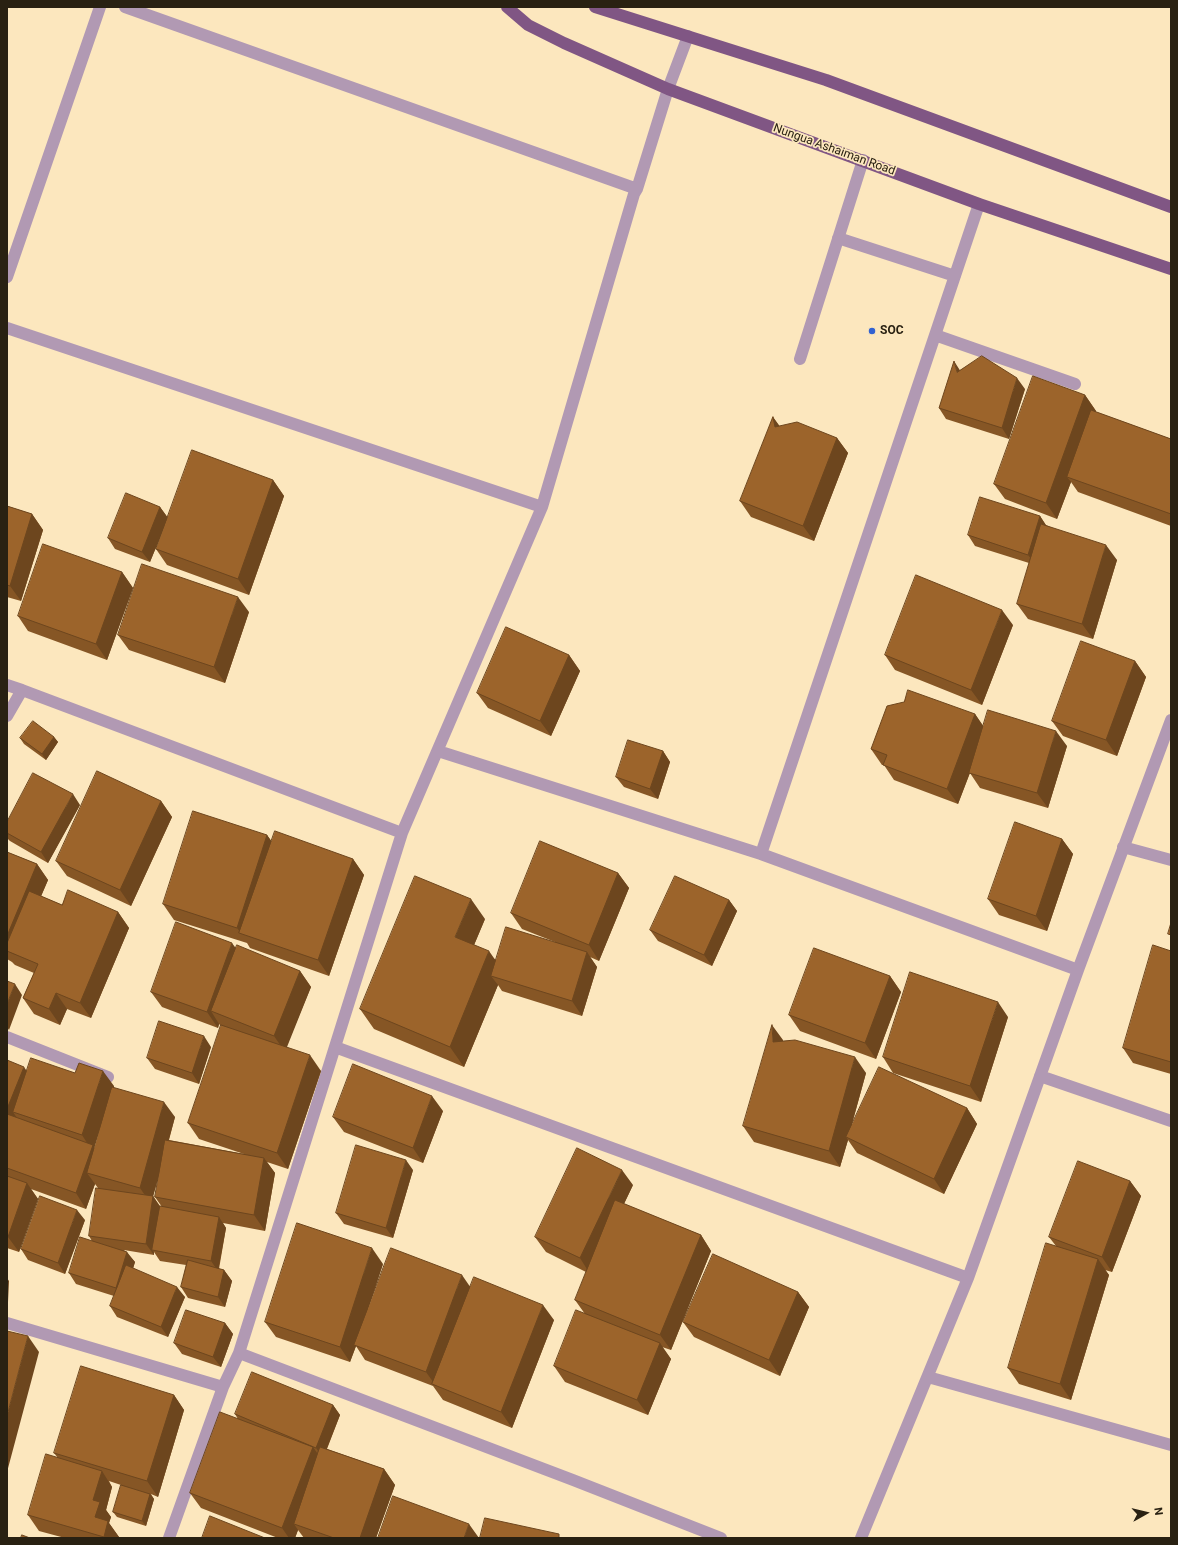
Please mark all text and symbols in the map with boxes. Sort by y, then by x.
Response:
street label: Nungua Ashaiman Road [771,121,897,179]
place label: SOC [880,324,904,338]
marker: SOC [867,326,877,336]
north arrow [1126,1493,1166,1533]
text: N [1151,1507,1165,1516]

